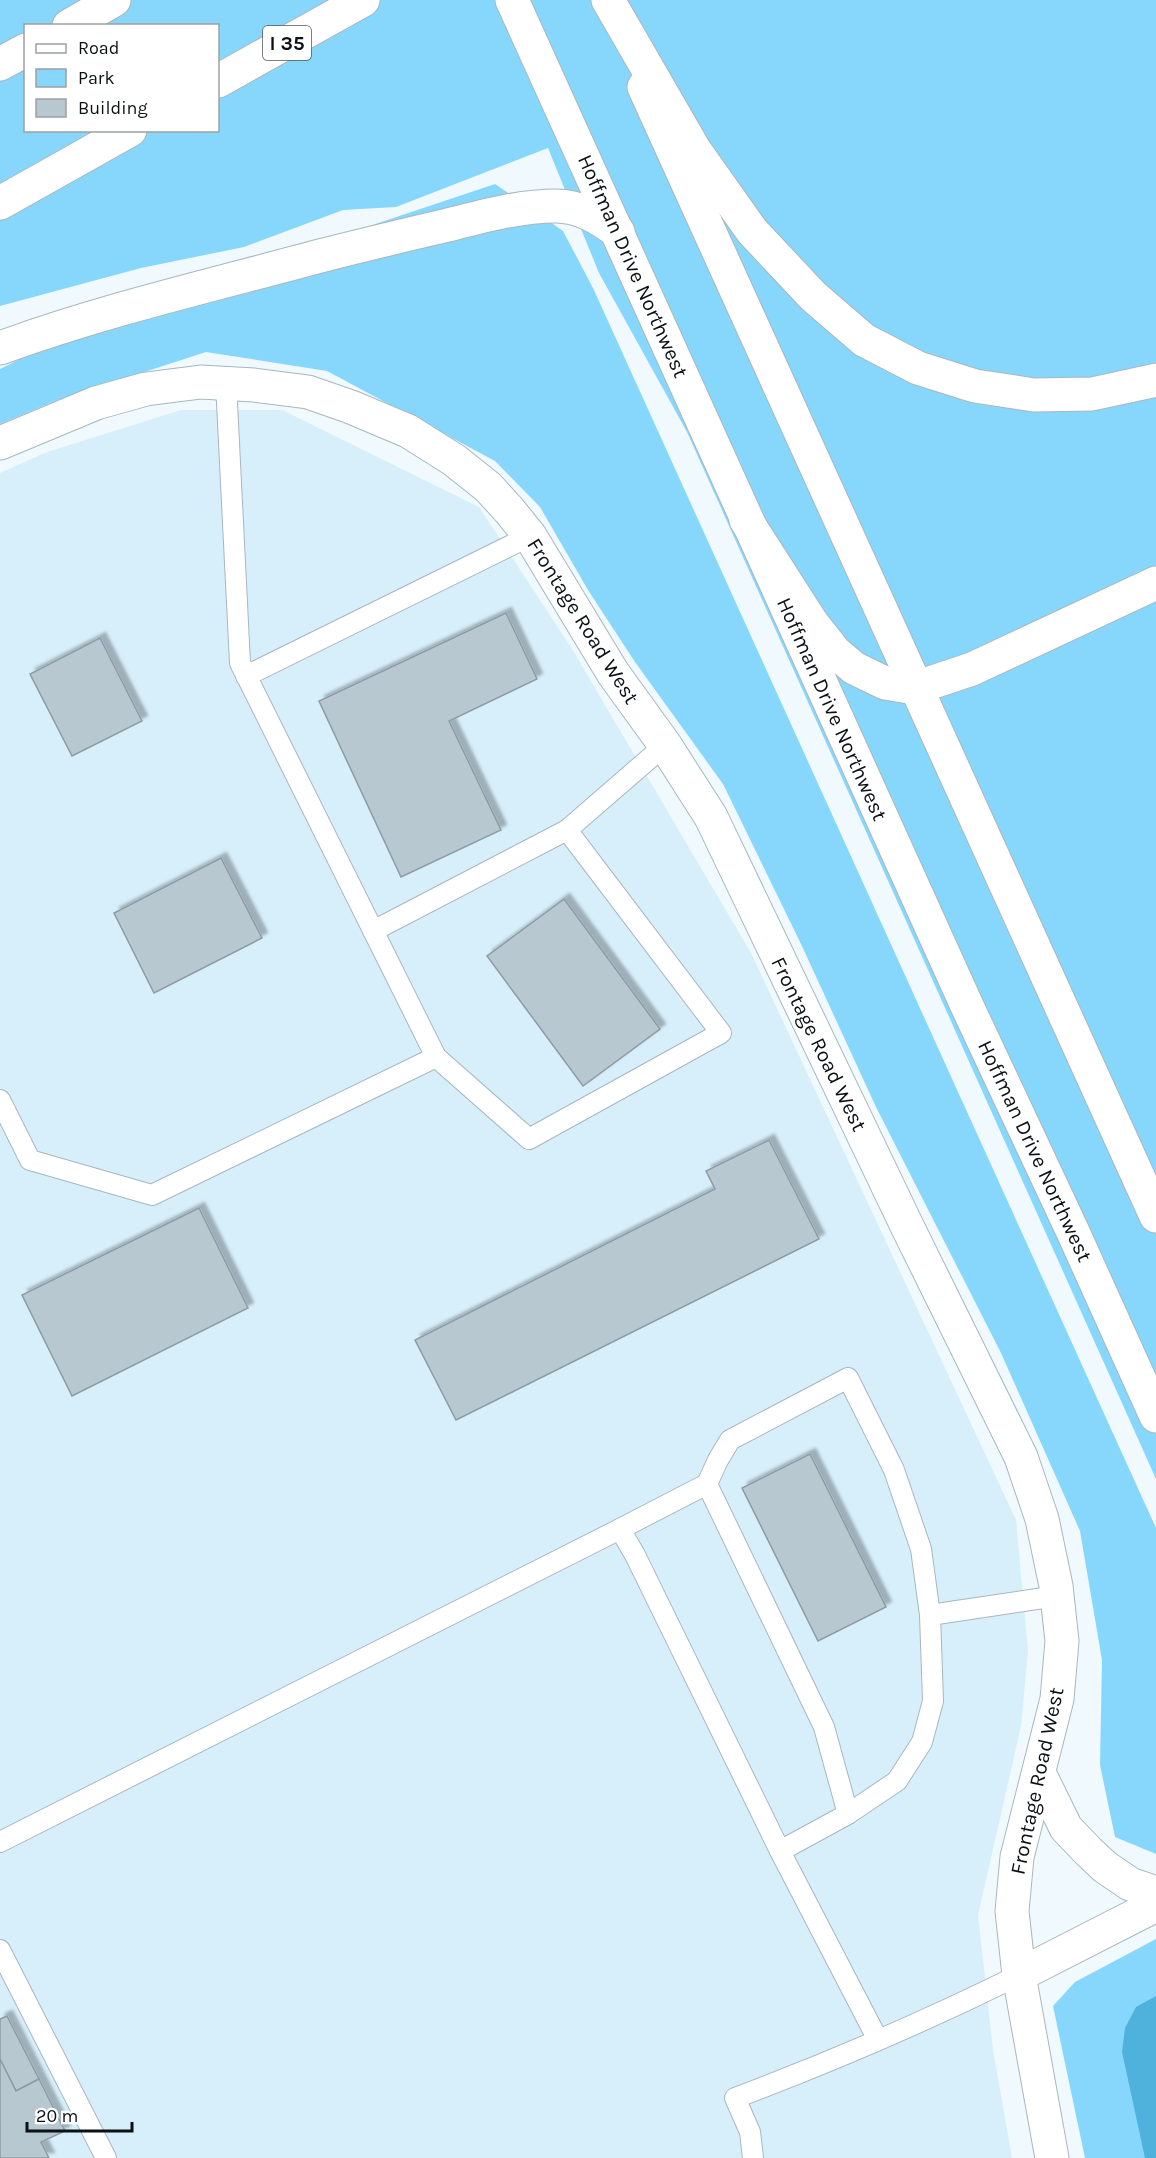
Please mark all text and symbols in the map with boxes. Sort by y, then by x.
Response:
legend [24,24,219,132]
road number: I 35 [263,26,311,60]
text: Road [78,37,119,59]
text: Park [78,67,115,89]
text: Building [78,97,148,119]
street label: Hoffman Drive Northwest [573,151,693,381]
street label: Frontage Road West [522,534,644,708]
street label: Hoffman Drive Northwest [772,594,892,824]
street label: Frontage Road West [766,953,872,1135]
street label: Hoffman Drive Northwest [973,1036,1097,1266]
street label: Frontage Road West [1005,1685,1069,1877]
scale bar [27,2095,132,2133]
text: 20 m [36,2105,78,2127]

